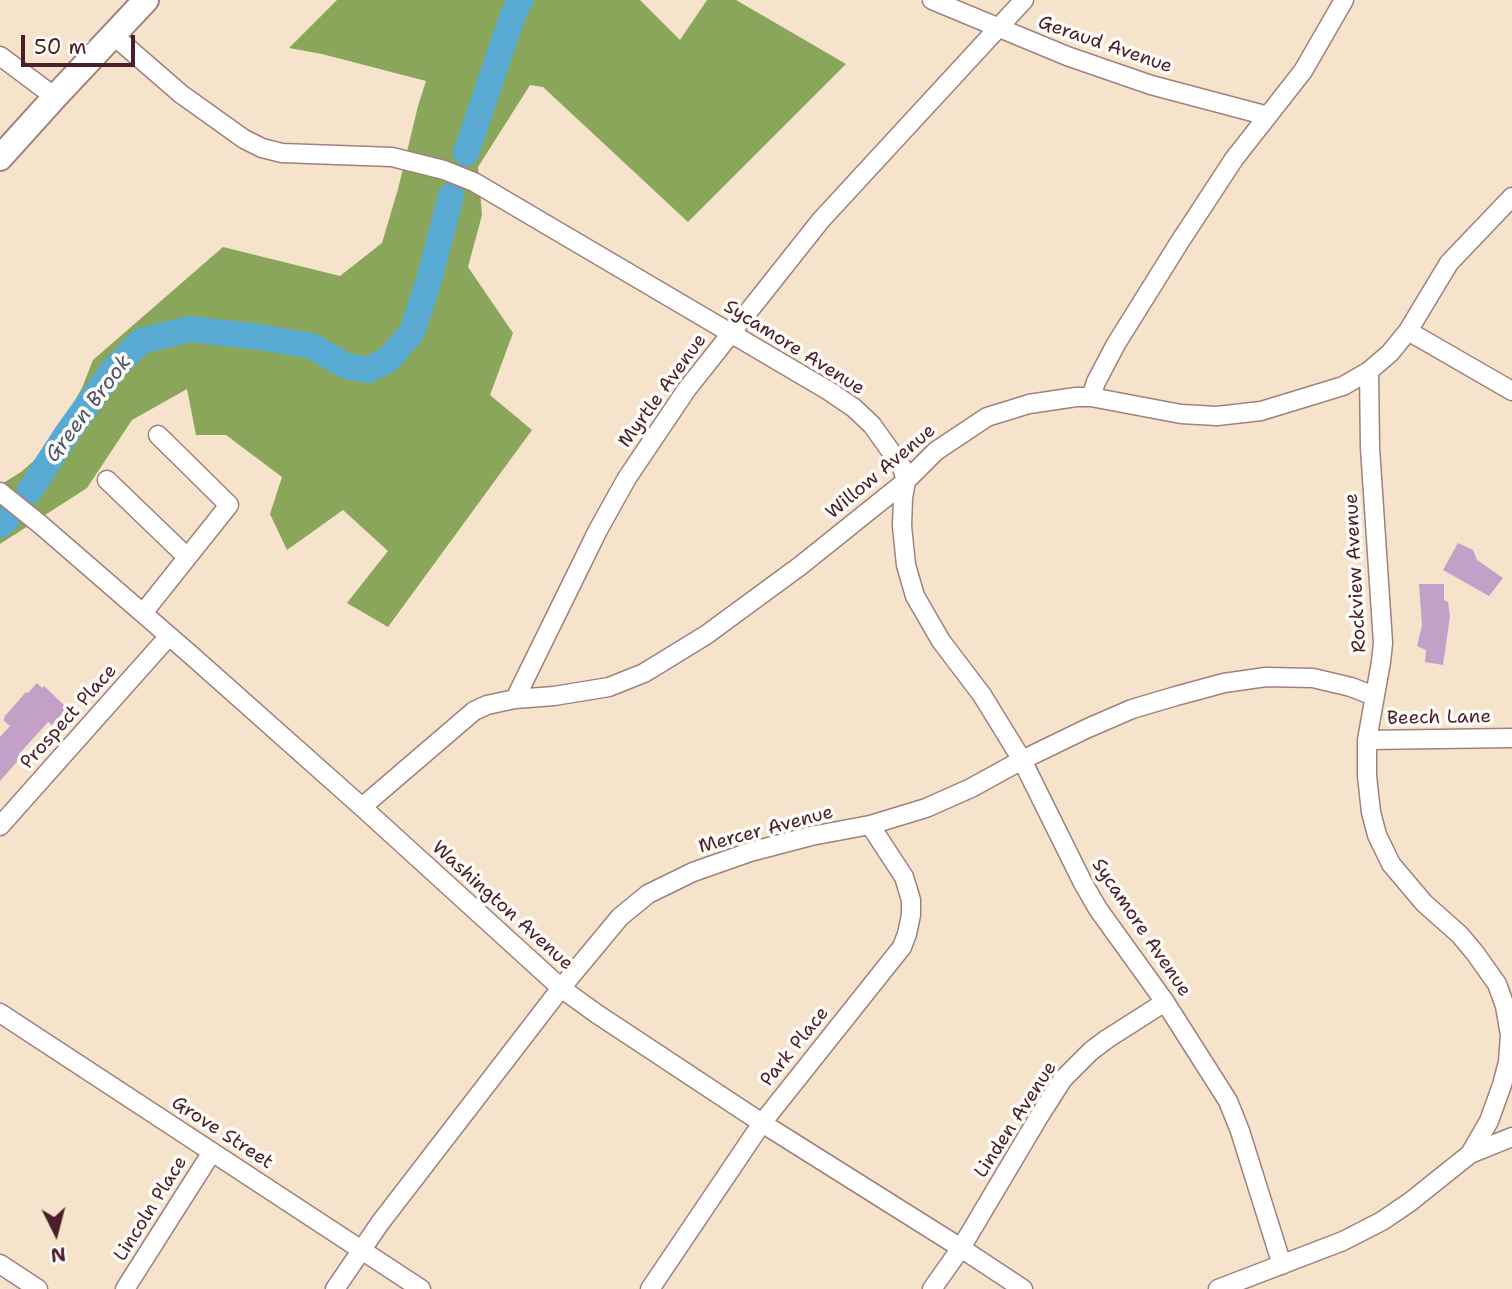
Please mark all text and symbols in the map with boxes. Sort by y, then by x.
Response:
street label: Geraud Avenue [1035,11,1175,79]
scale bar [24,21,138,65]
text: 50 m [34,33,87,61]
street label: Sycamore Avenue [719,296,869,400]
street label: Myrtle Avenue [614,330,712,452]
water label: Green Brook [41,350,137,468]
street label: Willow Avenue [822,420,940,524]
street label: Rockview Avenue [1340,493,1372,653]
street label: Prospect Place [16,660,122,774]
street label: Beech Lane [1387,706,1491,730]
street label: Mercer Avenue [696,801,836,859]
street label: Washington Avenue [427,837,577,975]
street label: Sycamore Avenue [1086,855,1196,1001]
street label: Park Place [756,1003,834,1091]
street label: Linden Avenue [970,1058,1062,1182]
street label: Grove Street [167,1092,277,1174]
street label: Lincoln Place [110,1152,192,1266]
north arrow [21,1198,91,1268]
text: N [49,1241,67,1268]

